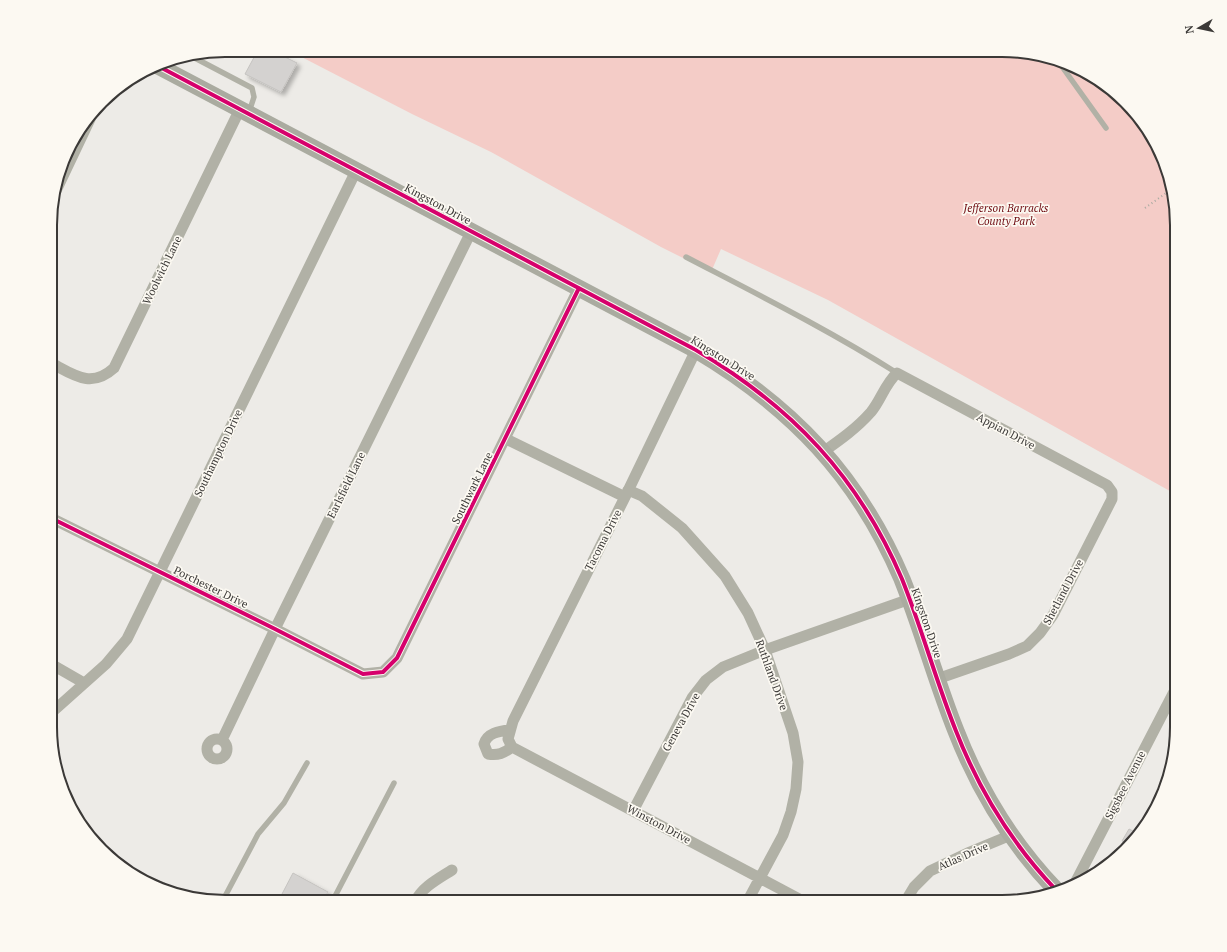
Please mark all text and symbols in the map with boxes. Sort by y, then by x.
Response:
north arrow [1179,8,1219,48]
text: N [1181,24,1197,35]
street label: Kingston Drive [402,181,474,228]
park label: Jefferson Barracks County Park [963,201,1049,228]
street label: Woolwich Lane [139,233,185,306]
street label: Kingston Drive [688,333,758,384]
street label: Southampton Drive [191,407,245,499]
street label: Appian Drive [974,410,1038,452]
street label: Earlsfield Lane [324,449,368,520]
street label: Southwark Lane [448,449,496,526]
street label: Tacoma Drive [582,507,625,573]
street label: Shetland Drive [1040,556,1086,627]
street label: Porchester Drive [171,563,251,611]
street label: Kingston Drive [908,586,946,660]
street label: Ruthland Drive [753,638,791,713]
street label: Geneva Drive [659,690,703,754]
street label: Sigsbee Avenue [1102,748,1149,822]
street label: Winston Drive [625,801,694,847]
street label: Atlas Drive [936,839,991,873]

